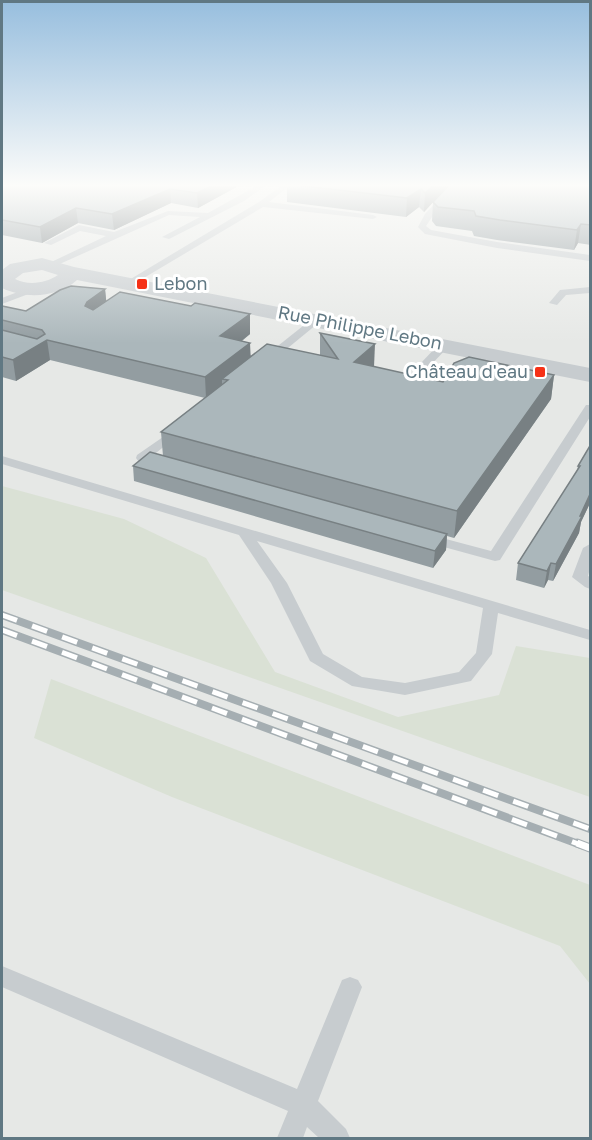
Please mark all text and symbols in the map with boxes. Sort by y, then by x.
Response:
place label: Lebon [154,272,207,294]
marker: Lebon [135,277,149,291]
street label: Rue Philippe Lebon [276,300,444,354]
place label: Château d'eau [405,360,528,382]
marker: Château d'eau [533,365,547,379]

